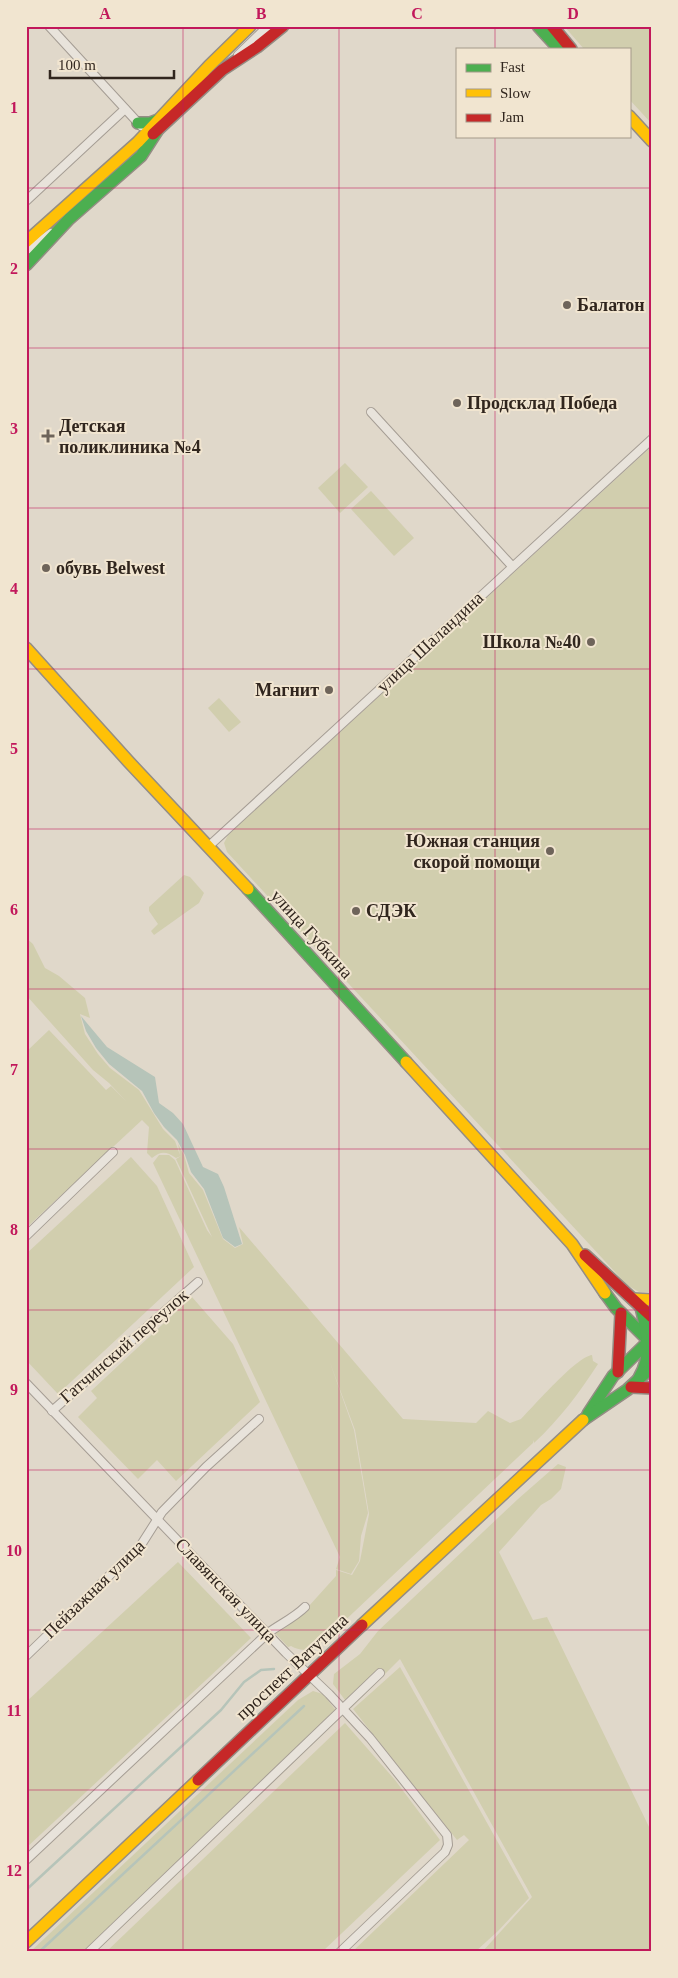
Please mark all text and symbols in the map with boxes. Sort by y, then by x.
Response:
text: A [99,5,111,22]
text: B [256,5,267,22]
text: C [411,5,423,22]
text: D [567,5,579,22]
scale bar [50,48,174,80]
legend [456,48,630,138]
text: 100 m [58,57,96,73]
text: Fast [500,59,526,75]
text: Slow [500,85,531,101]
text: 1 [10,99,18,116]
text: Jam [500,109,524,125]
text: 2 [10,260,18,277]
place label: Балатон [577,295,645,315]
marker: Балатон [561,299,573,311]
place label: Продсклад Победа [467,393,617,413]
marker: Продсклад Победа [451,397,463,409]
place label: Детская поликлиника №4 [59,416,201,457]
text: 3 [10,420,18,437]
marker: Детская поликлиника №4 [41,429,55,443]
place label: обувь Belwest [56,558,165,578]
marker: обувь Belwest [40,562,52,574]
text: 4 [10,580,18,597]
street label: улица Шаландина [373,588,487,696]
place label: Школа №40 [483,632,581,652]
marker: Школа №40 [585,636,597,648]
place label: Магнит [255,680,319,700]
marker: Магнит [323,684,335,696]
text: 5 [10,740,18,757]
place label: Южная станция скорой помощи [406,831,540,872]
marker: Южная станция скорой помощи [544,845,556,857]
street label: улица Губкина [267,885,357,983]
text: 6 [10,901,18,918]
place label: СДЭК [366,901,416,921]
marker: СДЭК [350,905,362,917]
text: 7 [10,1061,18,1078]
text: 8 [10,1221,18,1238]
street label: Гатчинский переулок [56,1285,192,1407]
text: 9 [10,1381,18,1398]
street label: Славянская улица [171,1534,281,1646]
street label: Пейзажная улица [39,1536,149,1642]
text: 10 [6,1542,22,1559]
street label: проспект Ватутина [232,1610,352,1724]
text: 11 [6,1702,22,1719]
text: 12 [6,1862,22,1879]

